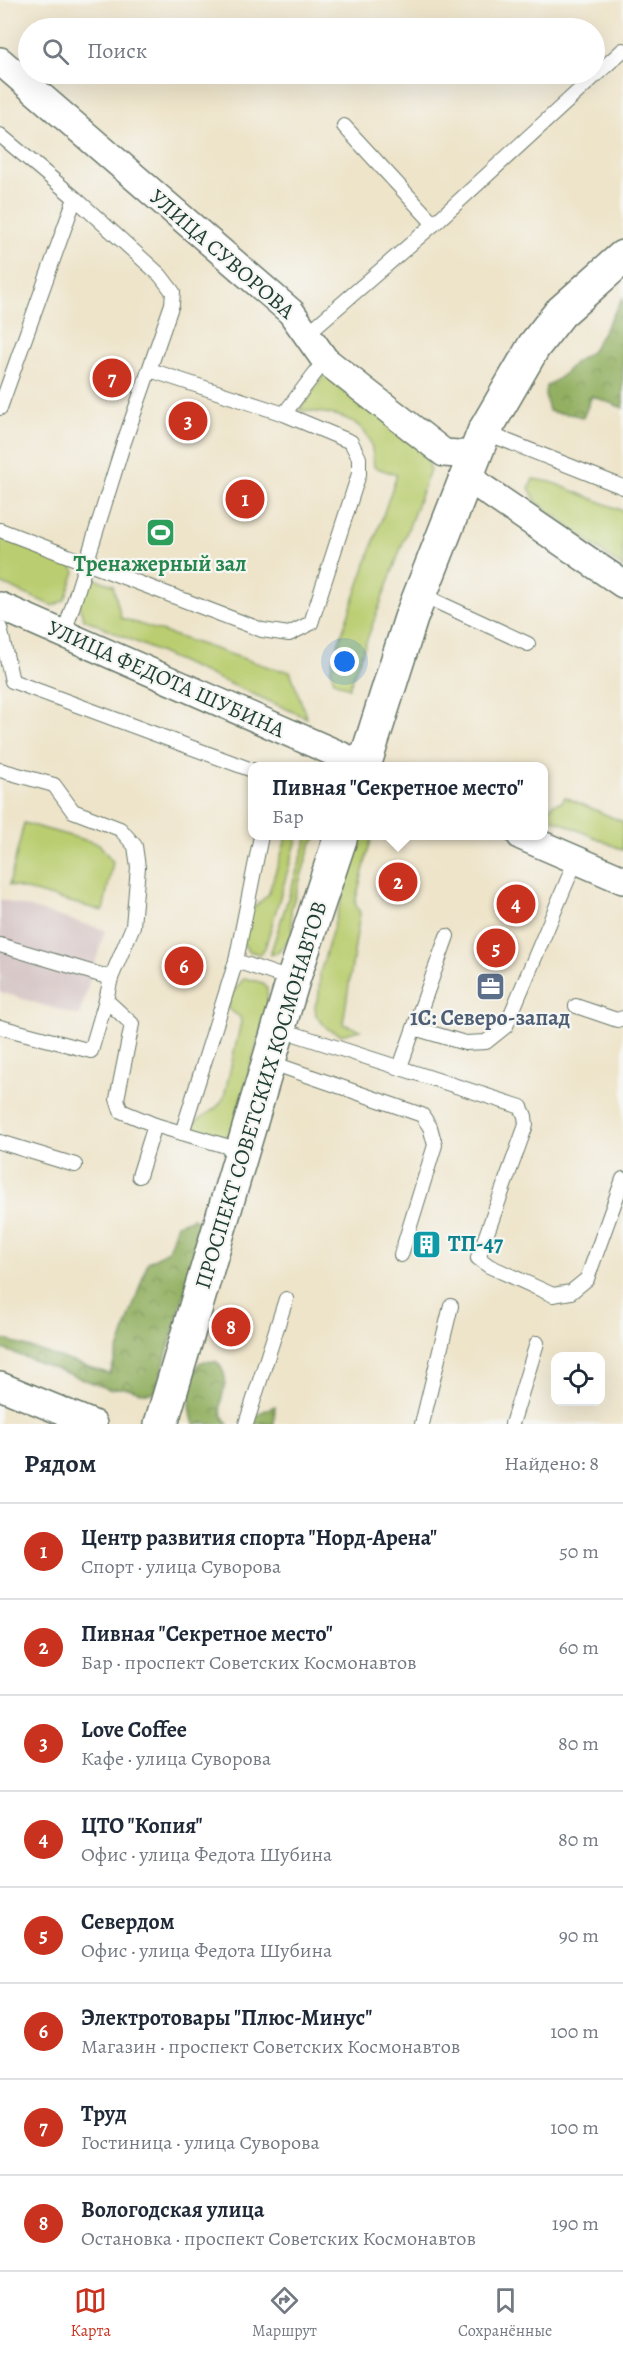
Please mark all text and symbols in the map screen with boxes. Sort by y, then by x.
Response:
search box [18,18,605,84]
icon: search [39,35,72,68]
text: Поиск [87,36,147,66]
street label: УЛИЦА СУВОРОВА [143,182,302,326]
pin: 7 [92,356,132,400]
pin: 3 [168,398,207,444]
pin: 1 [226,476,264,522]
sports icon: Тренажерный зал [144,516,176,548]
place label: Тренажерный зал [73,549,247,579]
street label: УЛИЦА ФЕДОТА ШУБИНА [43,613,290,745]
your location [330,647,359,676]
popup [248,762,548,840]
text: Пивная "Секретное место" [272,773,524,803]
text: Бар [272,803,304,830]
pin: 2 [378,860,418,904]
pin: 4 [496,882,536,926]
street label: ПРОСПЕКТ СОВЕТСКИХ КОСМОНАВТОВ [188,898,334,1292]
pin: 5 [476,926,516,970]
pin: 6 [164,944,204,988]
office icon: 1С: Северо-запад [474,970,506,1002]
place label: 1С: Северо-запад [410,1003,570,1033]
building icon: ТП-47 [411,1228,443,1260]
place label: ТП-47 [448,1229,504,1259]
pin: 8 [212,1304,250,1350]
map controls [551,1352,605,1406]
button: locate [551,1352,605,1406]
text: Рядом [24,1446,96,1481]
text: Найдено: 8 [504,1450,599,1477]
text: Центр развития спорта "Норд-Арена" [81,1523,437,1553]
text: 1 [40,1538,47,1565]
text: 50 m [559,1538,599,1565]
text: Спорт · улица Суворова [81,1553,281,1580]
text: Пивная "Секретное место" [81,1619,333,1649]
text: 2 [39,1634,48,1661]
text: 60 m [559,1634,599,1661]
text: Бар · проспект Советских Космонавтов [81,1649,417,1676]
text: Love Coffee [81,1715,187,1745]
text: 3 [39,1730,48,1757]
text: 80 m [558,1730,599,1757]
text: Кафе · улица Суворова [81,1745,271,1772]
text: ЦТО "Копия" [81,1811,203,1841]
text: 4 [39,1826,48,1853]
text: 80 m [558,1826,599,1853]
text: Офис · улица Федота Шубина [81,1841,332,1868]
text: Севердом [81,1907,175,1937]
text: 5 [39,1922,48,1949]
text: 90 m [559,1922,599,1949]
text: Офис · улица Федота Шубина [81,1937,332,1964]
text: Электротовары "Плюс-Минус" [81,2003,372,2033]
text: 6 [39,2018,48,2045]
text: 100 m [550,2018,599,2045]
text: Магазин · проспект Советских Космонавтов [81,2033,460,2060]
text: Труд [81,2099,127,2129]
text: 7 [39,2114,48,2141]
text: 100 m [550,2114,599,2141]
text: Гостиница · улица Суворова [81,2129,320,2156]
text: Вологодская улица [81,2195,265,2225]
text: 8 [39,2210,48,2237]
text: 190 m [552,2210,599,2237]
text: Остановка · проспект Советских Космонавтов [81,2225,476,2252]
tab: Карта [71,2284,111,2342]
tab: Маршрут [252,2284,317,2342]
tab: Сохранённые [458,2284,552,2342]

